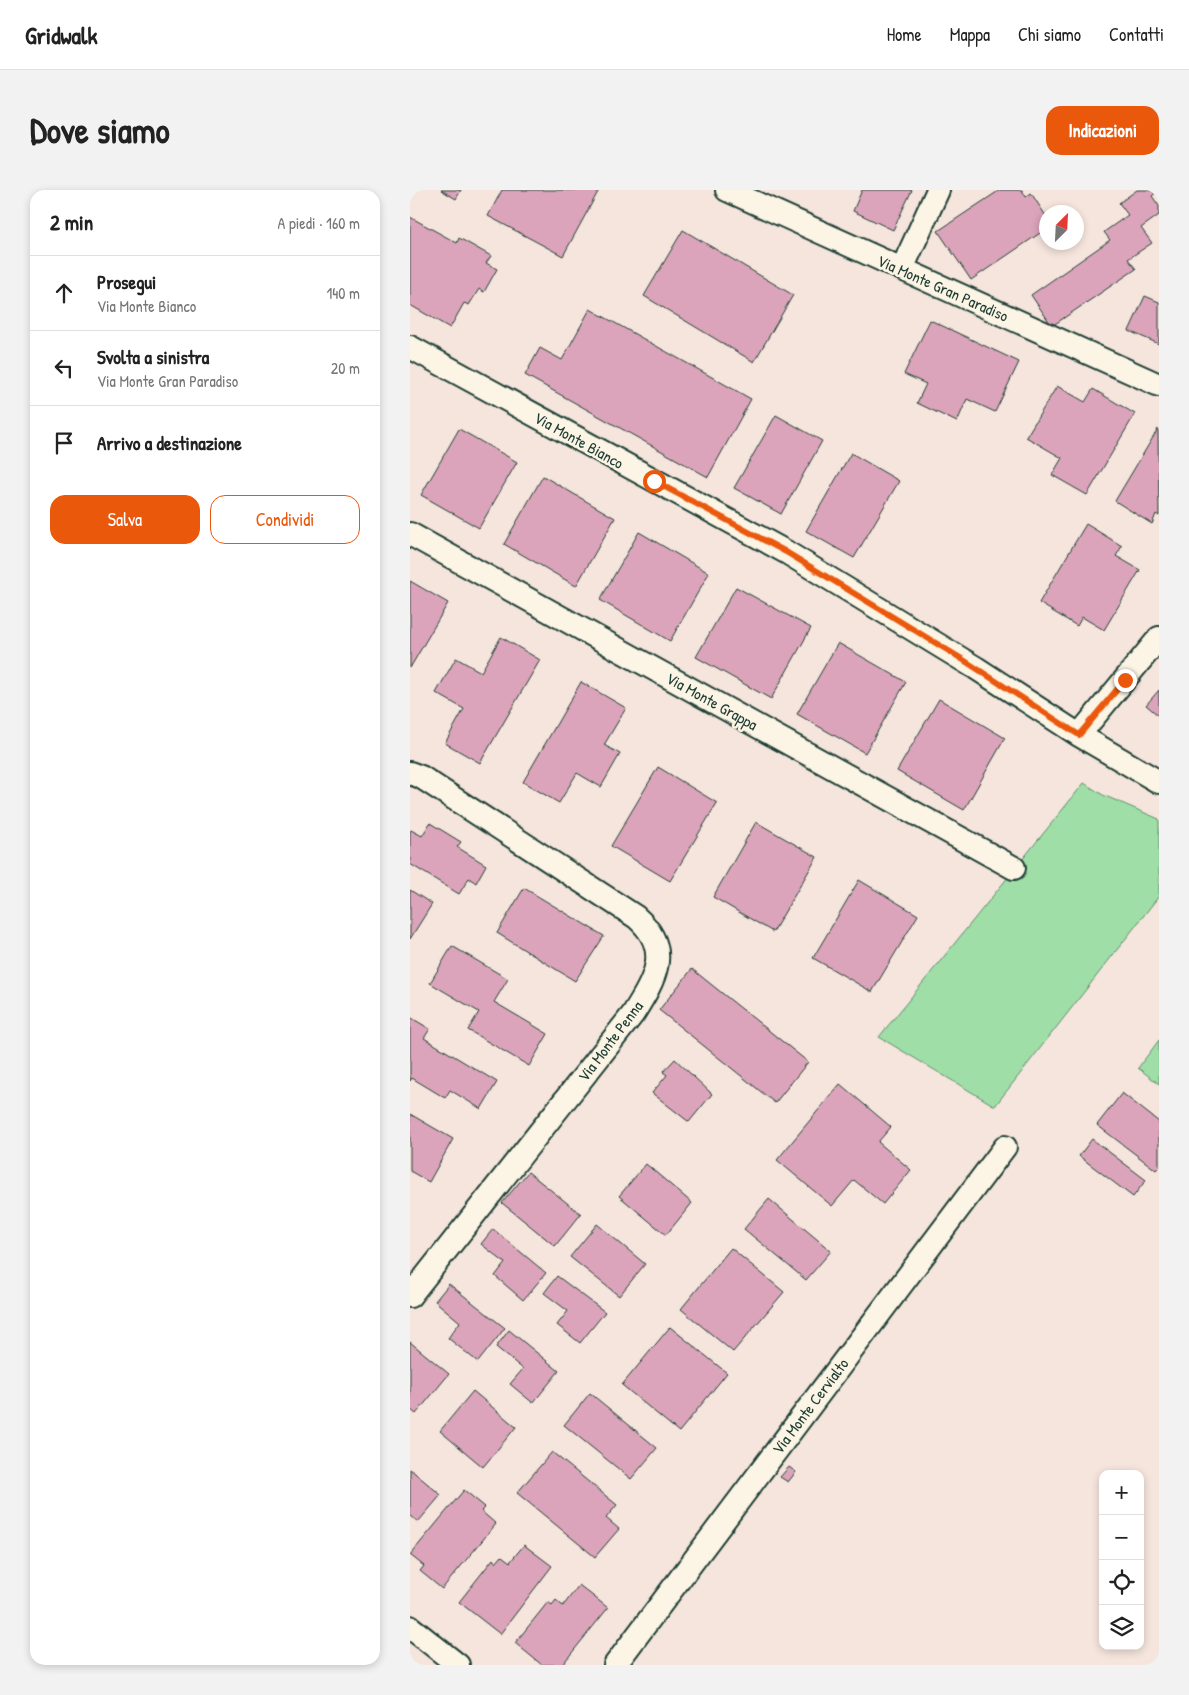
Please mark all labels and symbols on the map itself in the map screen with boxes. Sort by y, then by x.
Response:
north arrow [1039,205,1084,250]
street label: Via Monte Gran Paradiso [874,249,1012,327]
street label: Via Monte Bianco [530,406,628,474]
route start [643,470,666,493]
street label: Via Monte Grappa [662,667,762,735]
route end [1114,669,1137,692]
street label: Via Monte Penna [572,996,648,1086]
street label: Via Monte Cervialto [767,1353,854,1459]

